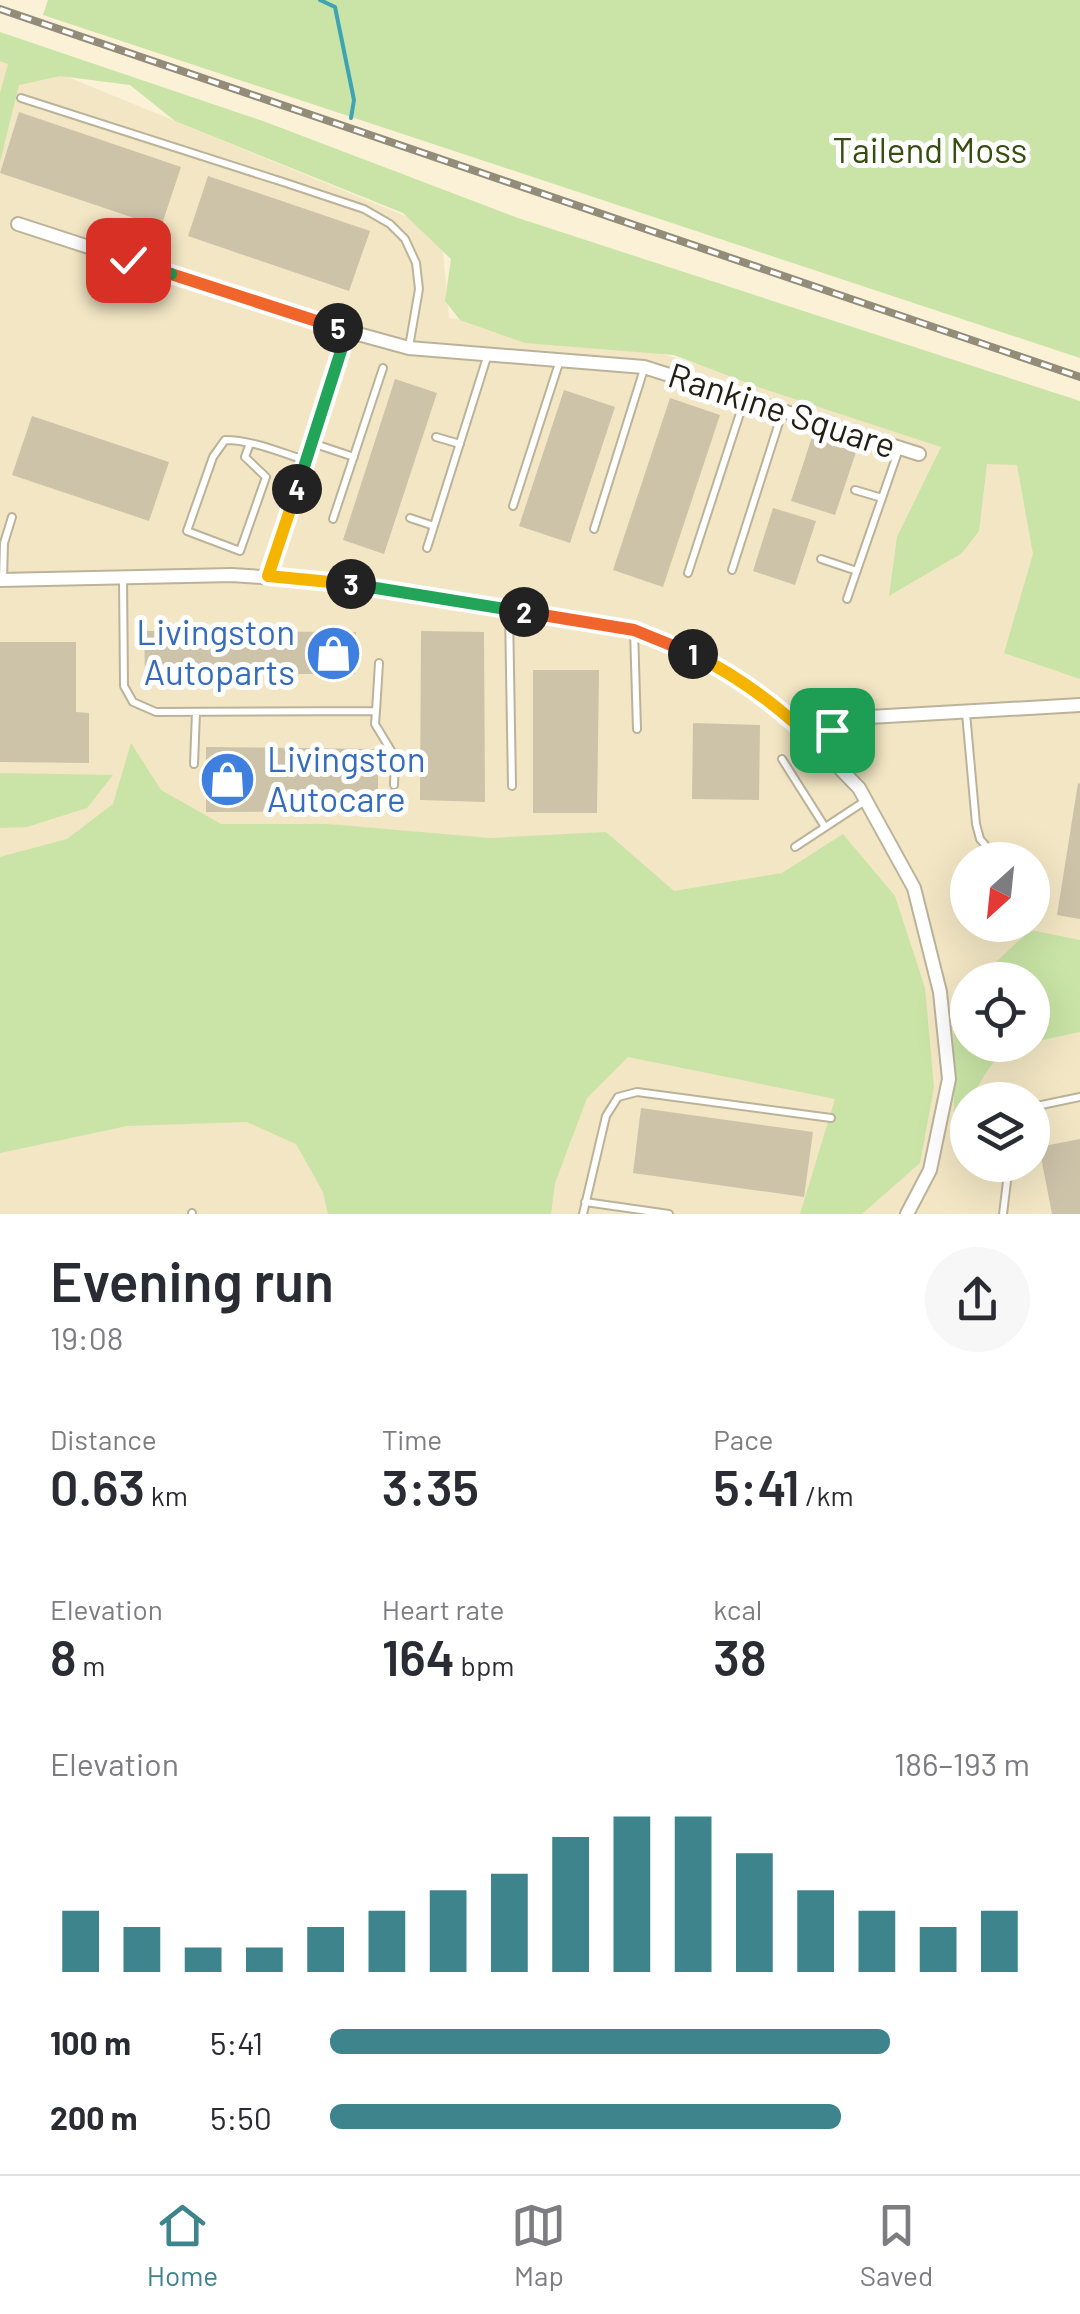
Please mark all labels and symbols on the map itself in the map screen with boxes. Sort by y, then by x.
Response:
park label: Tailend Moss [833,128,1027,170]
pin [86,218,171,303]
pin: 5 [313,303,363,353]
street label: Rankine Square [664,353,902,466]
pin: 4 [272,464,322,514]
pin: 3 [326,559,376,609]
pin: 2 [499,587,549,637]
place label: Livingston Autoparts [136,610,295,692]
shop icon: Livingston Autoparts [304,623,364,683]
pin: 1 [668,629,718,679]
pin [790,688,875,773]
place label: Livingston Autocare [267,737,426,819]
shop icon: Livingston Autocare [198,750,258,810]
north arrow [950,842,1050,942]

